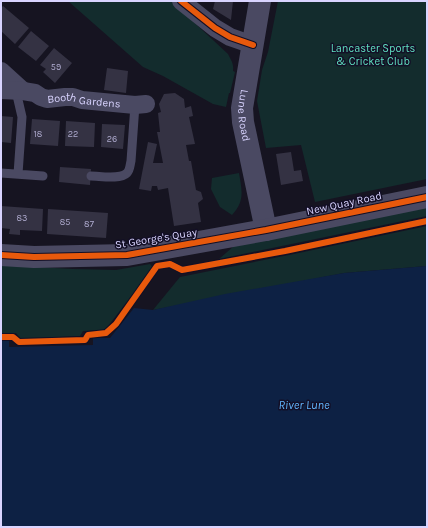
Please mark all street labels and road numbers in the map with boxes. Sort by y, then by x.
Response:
street label: Lune Road [235,89,253,143]
street label: Booth Gardens [47,90,121,111]
street label: New Quay Road [305,189,383,218]
street label: St George's Quay [114,226,198,251]

